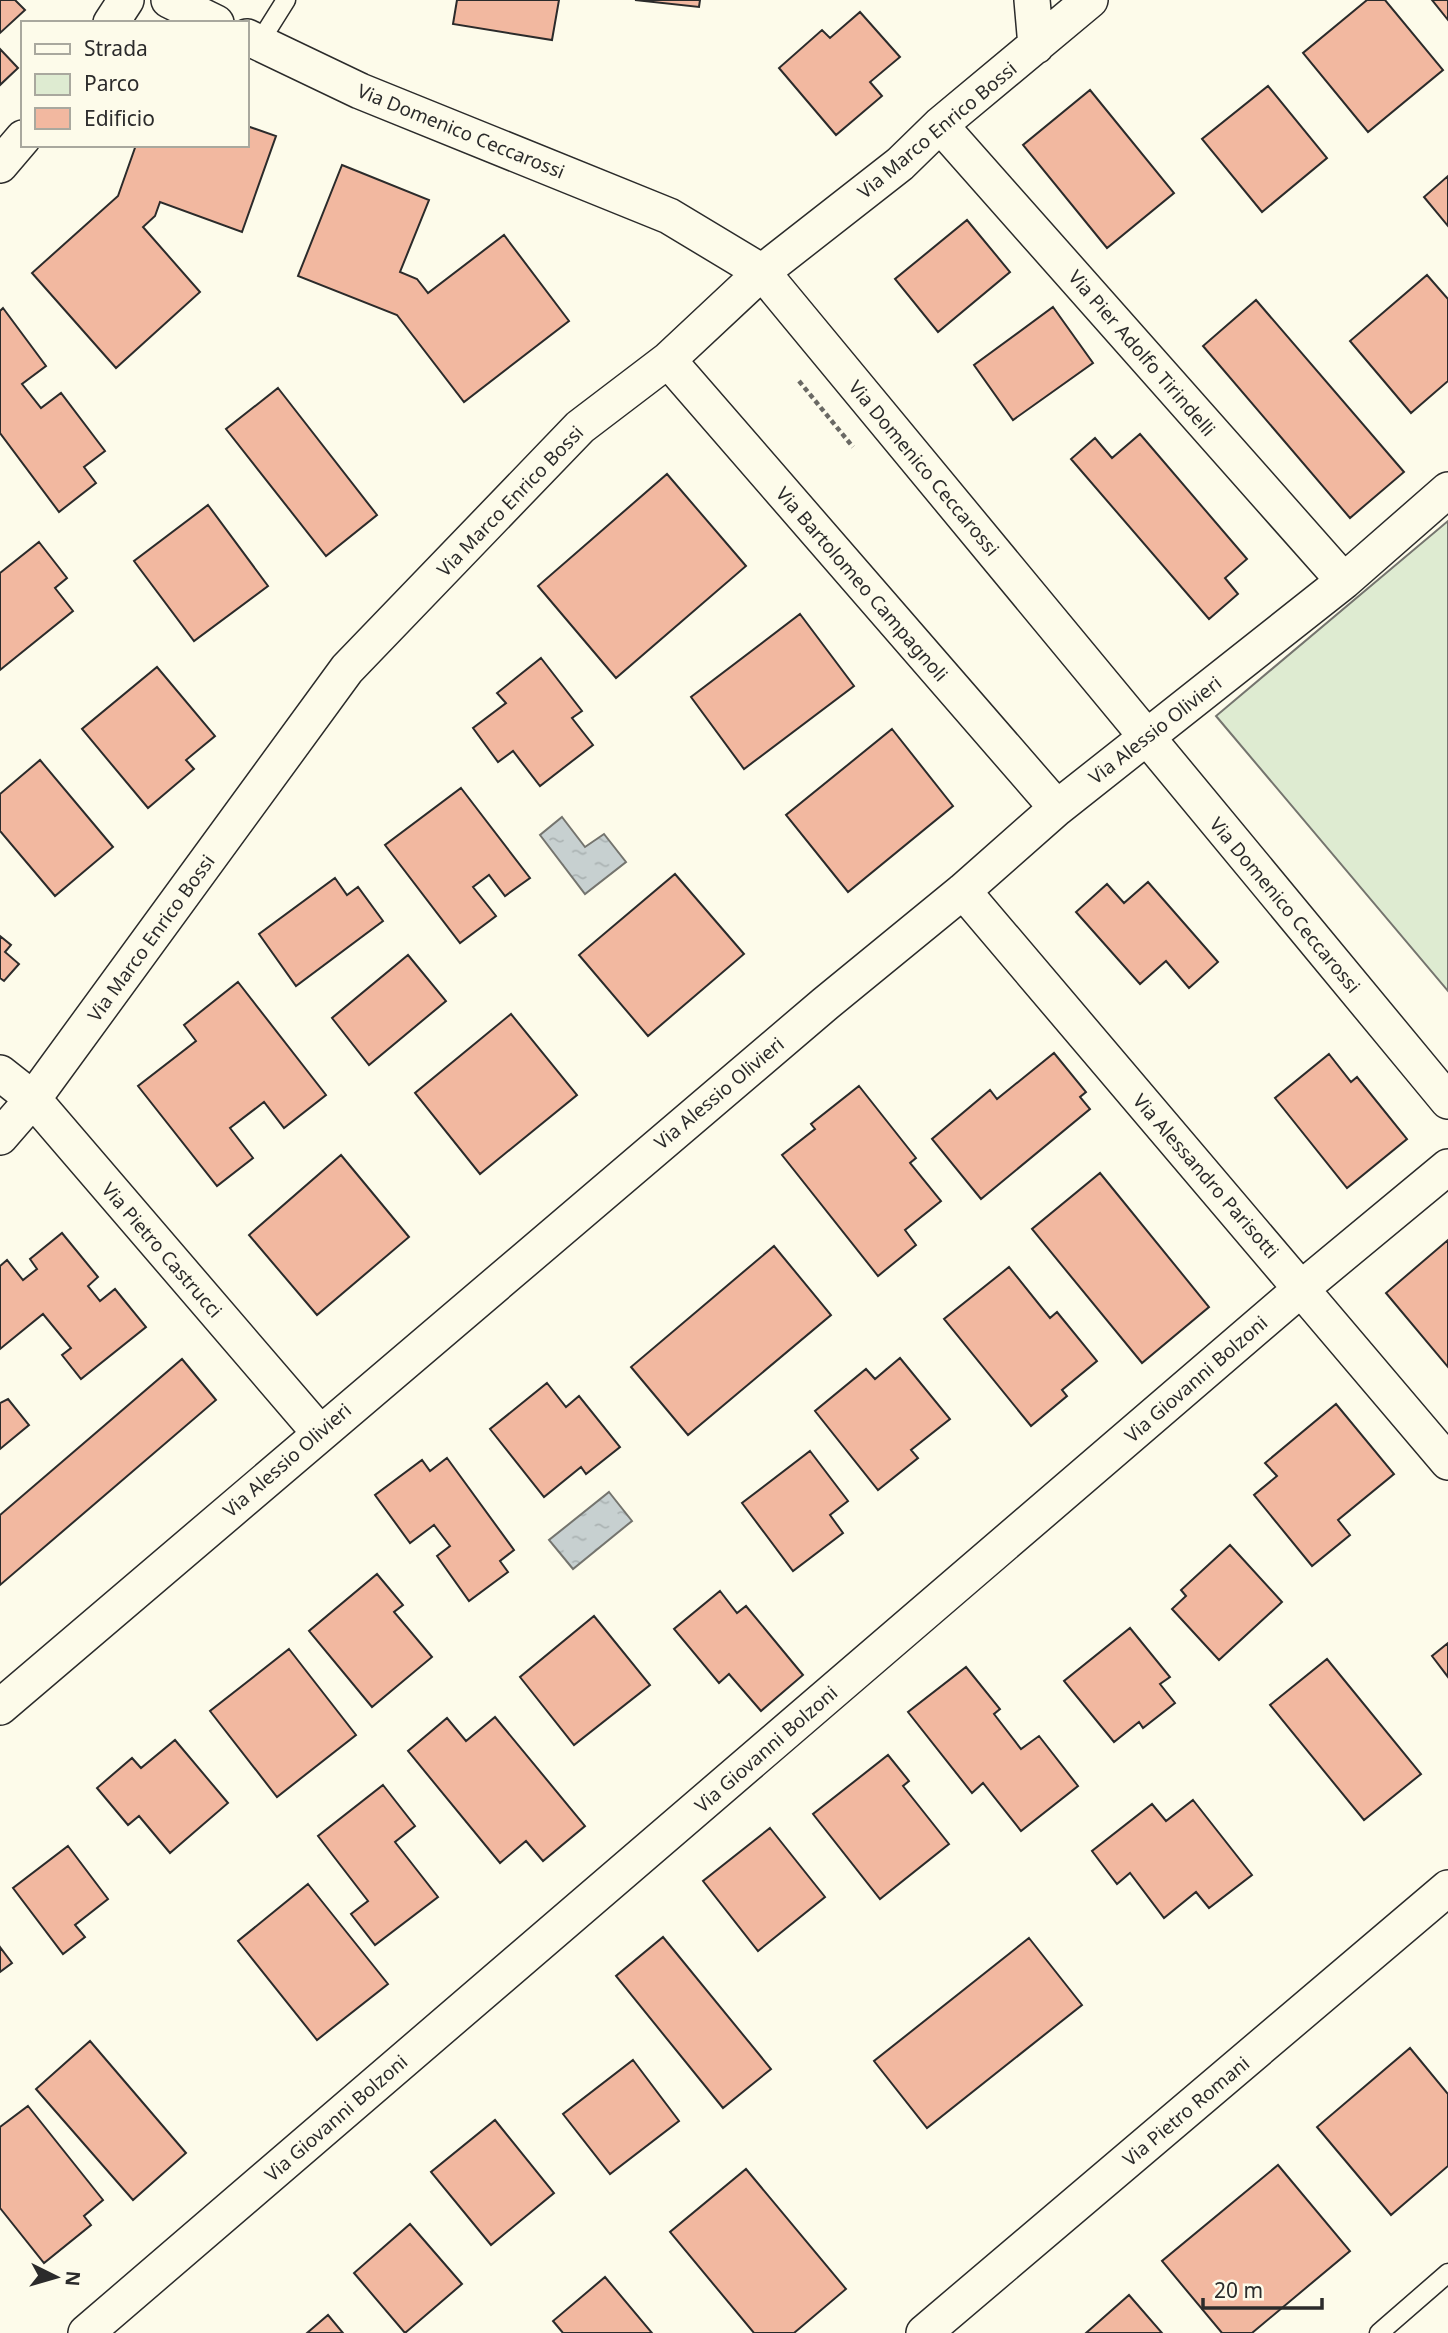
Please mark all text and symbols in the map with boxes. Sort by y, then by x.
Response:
legend [21,21,248,147]
text: Strada [84,34,148,62]
street label: Via Marco Enrico Bossi [852,56,1022,204]
text: Parco [84,69,140,97]
street label: Via Domenico Ceccarossi [353,77,569,185]
text: Edificio [84,104,155,132]
street label: Via Pier Adolfo Tirindelli [1063,264,1221,442]
street label: Via Domenico Ceccarossi [843,375,1005,561]
street label: Via Marco Enrico Bossi [431,420,589,582]
street label: Via Bartolomeo Campagnoli [770,481,954,687]
street label: Via Alessio Olivieri [1083,670,1227,790]
street label: Via Domenico Ceccarossi [1204,812,1366,998]
street label: Via Marco Enrico Bossi [82,849,220,1027]
street label: Via Alessio Olivieri [649,1031,789,1155]
street label: Via Alessandro Parisotti [1127,1088,1285,1264]
street label: Via Pietro Castrucci [96,1177,228,1323]
street label: Via Giovanni Bolzoni [1119,1310,1273,1448]
street label: Via Alessio Olivieri [217,1397,357,1523]
street label: Via Giovanni Bolzoni [689,1680,843,1818]
street label: Via Giovanni Bolzoni [259,2049,413,2187]
street label: Via Pietro Romani [1117,2050,1255,2172]
north arrow [21,2242,91,2312]
scale bar [1203,2266,1322,2310]
text: N [59,2270,87,2287]
text: 20 m [1214,2276,1263,2304]

